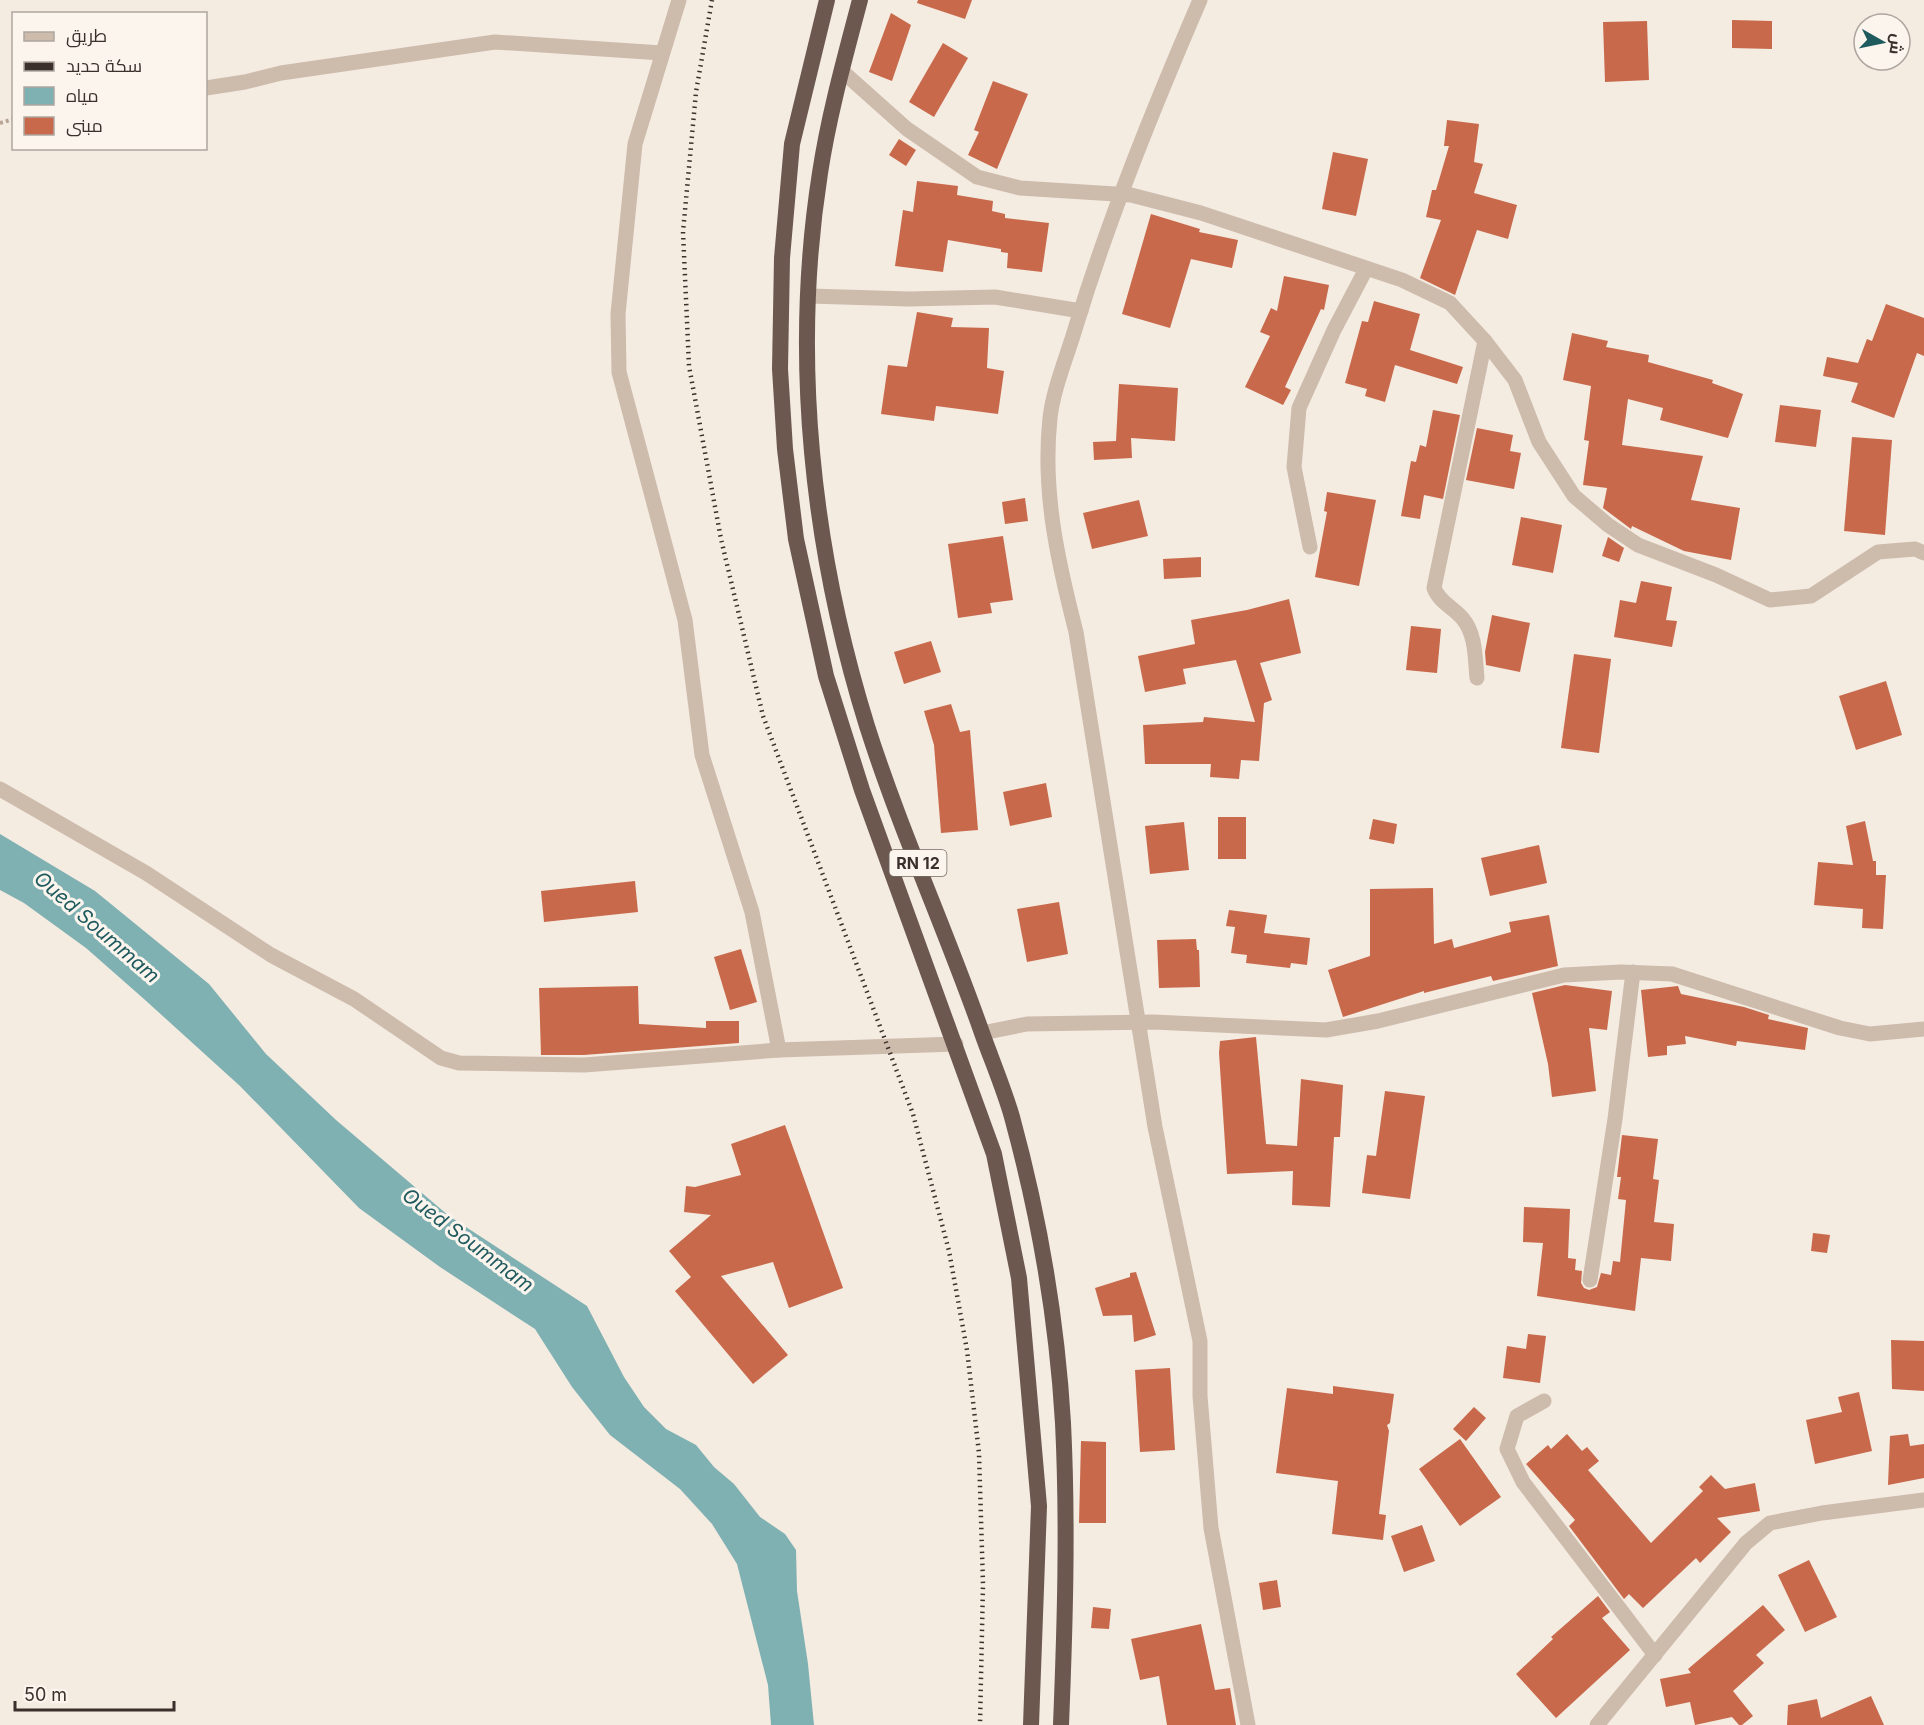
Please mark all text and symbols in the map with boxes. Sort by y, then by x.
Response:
legend [12,12,207,150]
north arrow [1852,12,1912,72]
text: طريق [66,25,107,48]
text: ش [1885,33,1908,56]
text: سكة حديد [66,55,142,76]
text: مياه [66,85,99,106]
text: مبنى [66,115,103,137]
road number: RN 12 [890,850,946,876]
water label: Oued Soummam [29,866,165,988]
water label: Oued Soummam [398,1183,538,1297]
scale bar [15,1674,174,1712]
text: 50 m [24,1684,67,1705]

